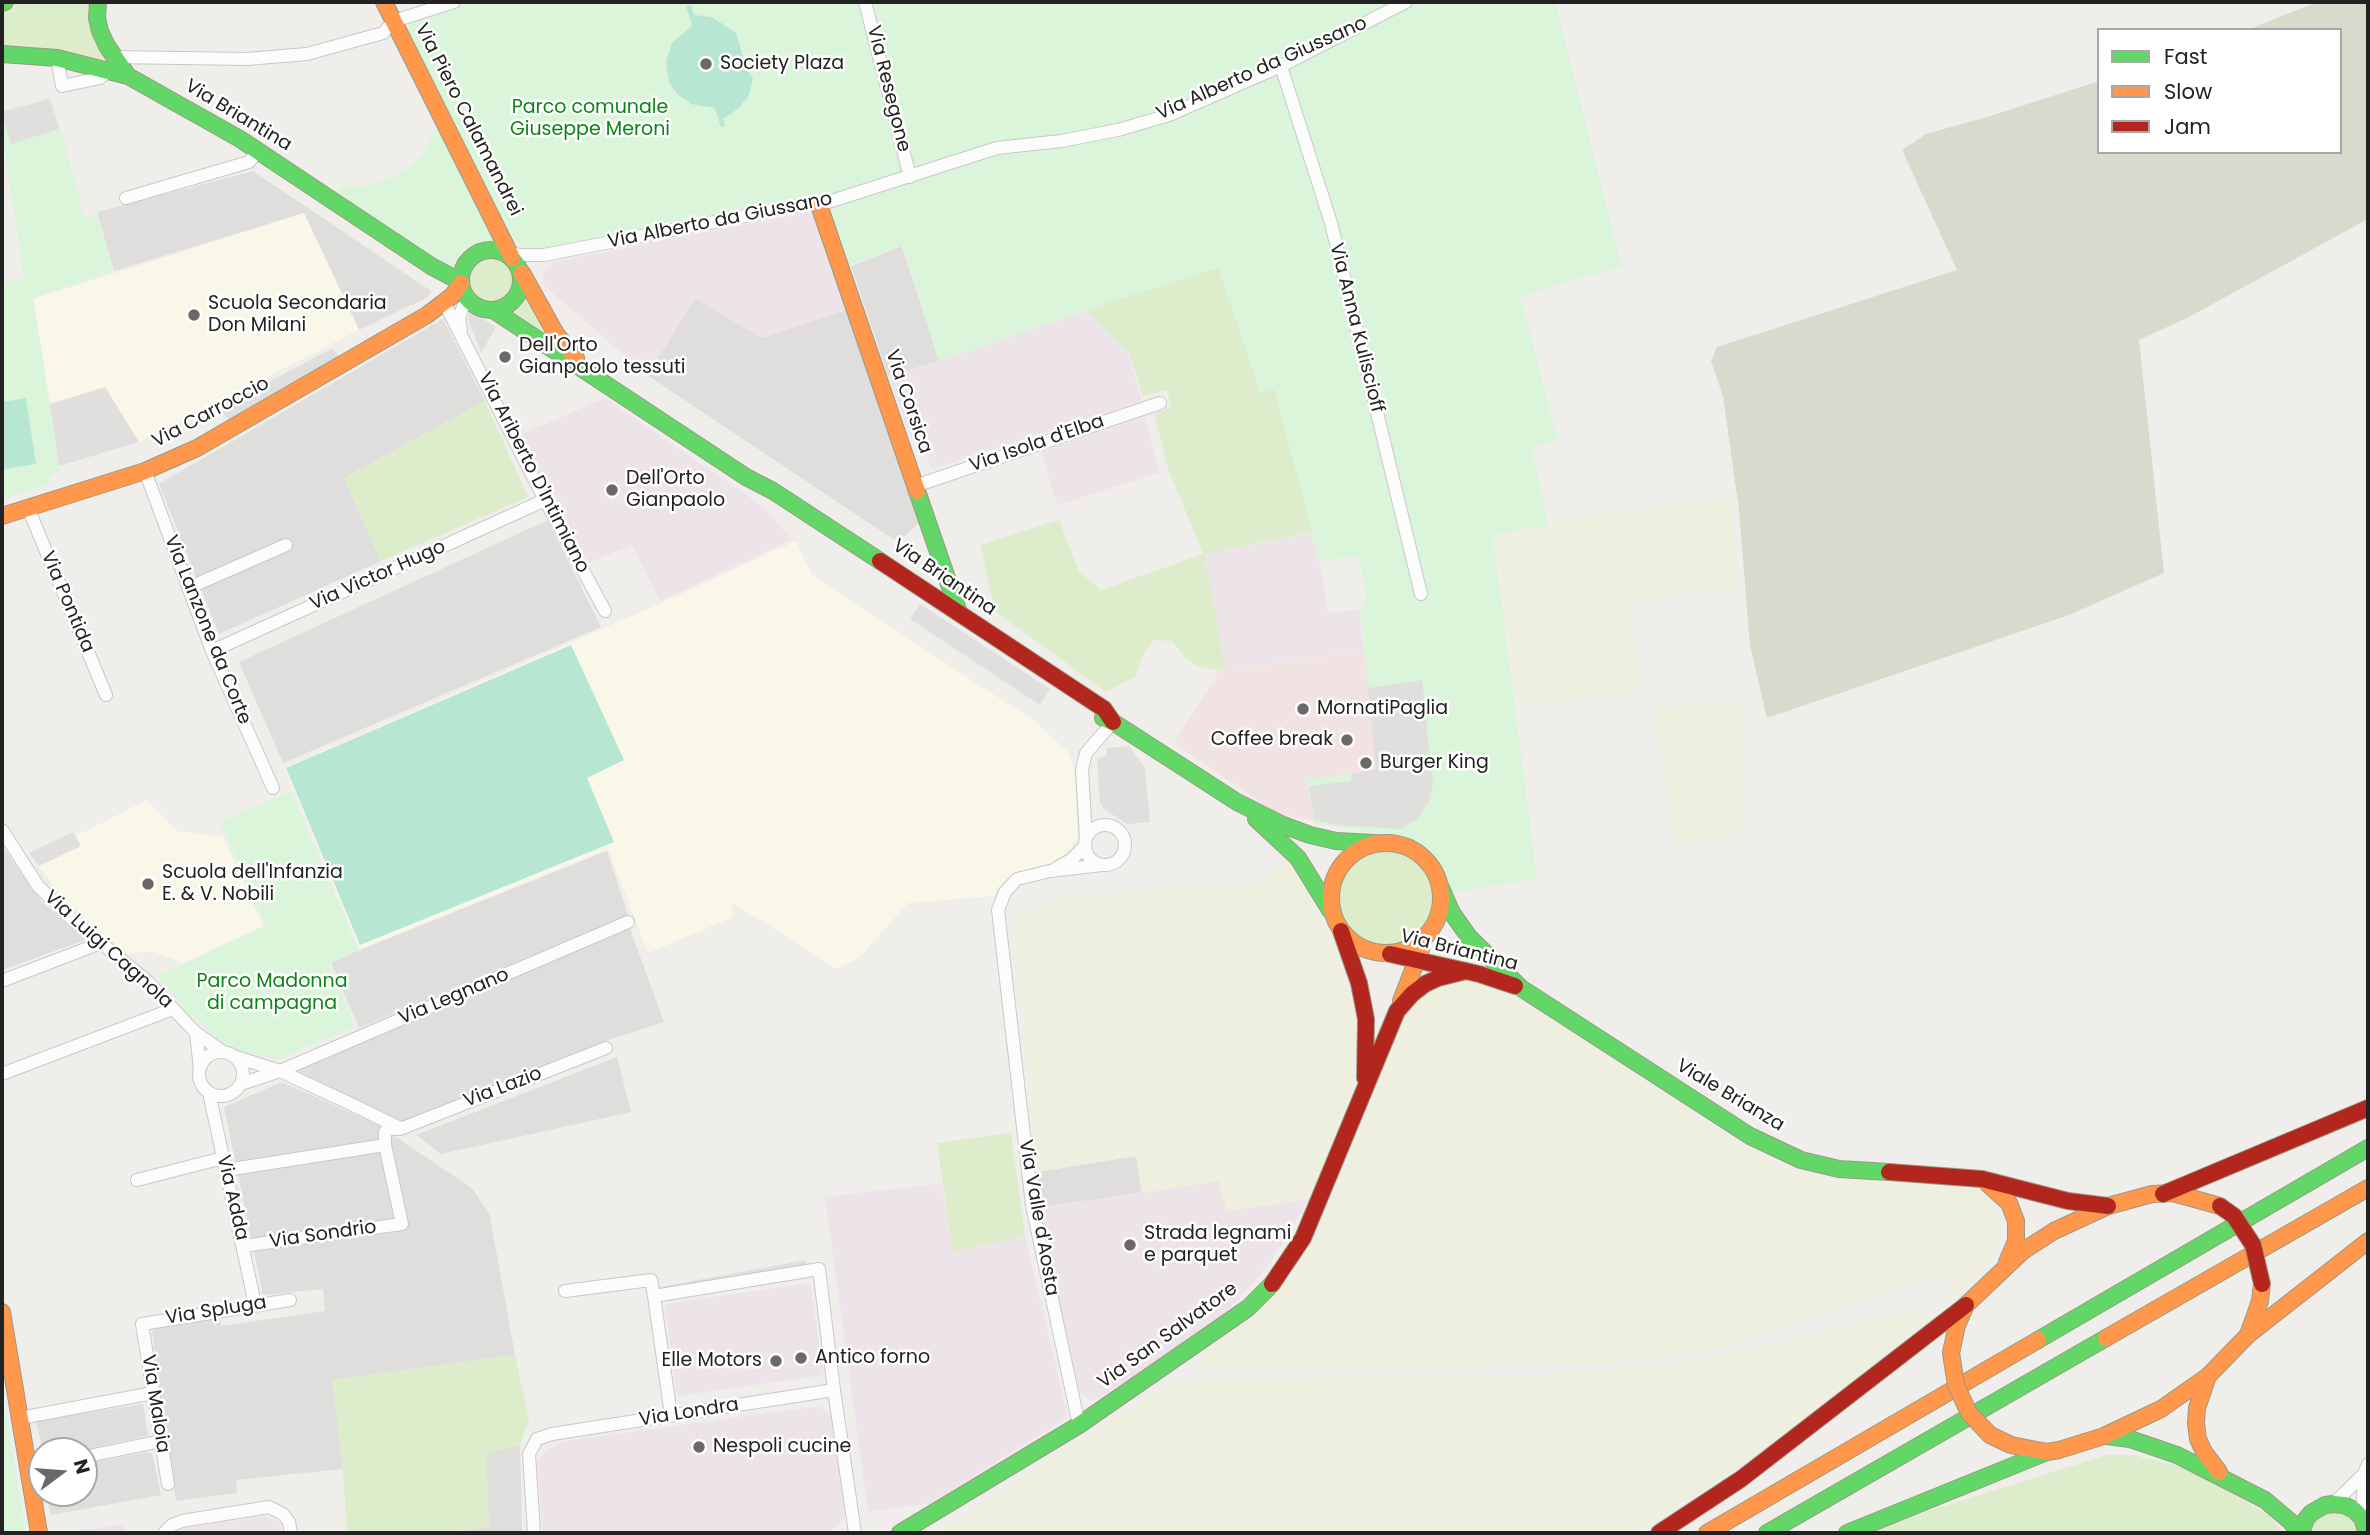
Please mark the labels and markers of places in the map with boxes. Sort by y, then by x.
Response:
place label: Society Plaza [720,53,844,75]
marker: Society Plaza [698,56,714,72]
place label: Scuola Secondaria Don Milani [208,293,387,337]
marker: Scuola Secondaria Don Milani [186,307,202,323]
place label: Dell'Orto Gianpaolo tessuti [519,335,685,379]
marker: Dell'Orto Gianpaolo tessuti [497,349,513,365]
place label: Dell'Orto Gianpaolo [626,468,725,512]
marker: Dell'Orto Gianpaolo [604,482,620,498]
place label: MornatiPaglia [1317,698,1448,720]
marker: MornatiPaglia [1295,701,1311,717]
place label: Coffee break [1211,729,1333,751]
marker: Coffee break [1339,732,1355,748]
place label: Burger King [1380,752,1489,774]
marker: Burger King [1358,755,1374,771]
place label: Scuola dell'Infanzia E. & V. Nobili [162,862,343,906]
marker: Scuola dell'Infanzia E. & V. Nobili [140,876,156,892]
place label: Strada legnami e parquet [1144,1223,1291,1267]
marker: Strada legnami e parquet [1122,1237,1138,1253]
place label: Antico forno [815,1347,930,1369]
place label: Elle Motors [661,1350,762,1372]
marker: Antico forno [793,1350,809,1366]
marker: Elle Motors [768,1353,784,1369]
place label: Nespoli cucine [713,1436,851,1458]
marker: Nespoli cucine [691,1439,707,1455]

